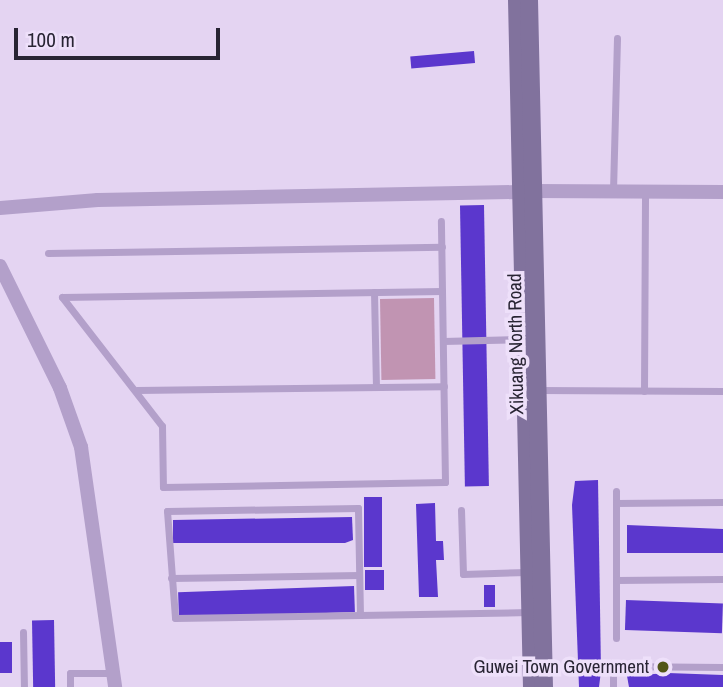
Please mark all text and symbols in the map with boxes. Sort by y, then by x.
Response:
scale bar [18,14,224,58]
text: 100 m [27,25,75,54]
street label: Xikuang North Road [503,273,529,415]
place label: Guwei Town Government [473,656,649,678]
marker: Guwei Town Government [655,659,671,675]

